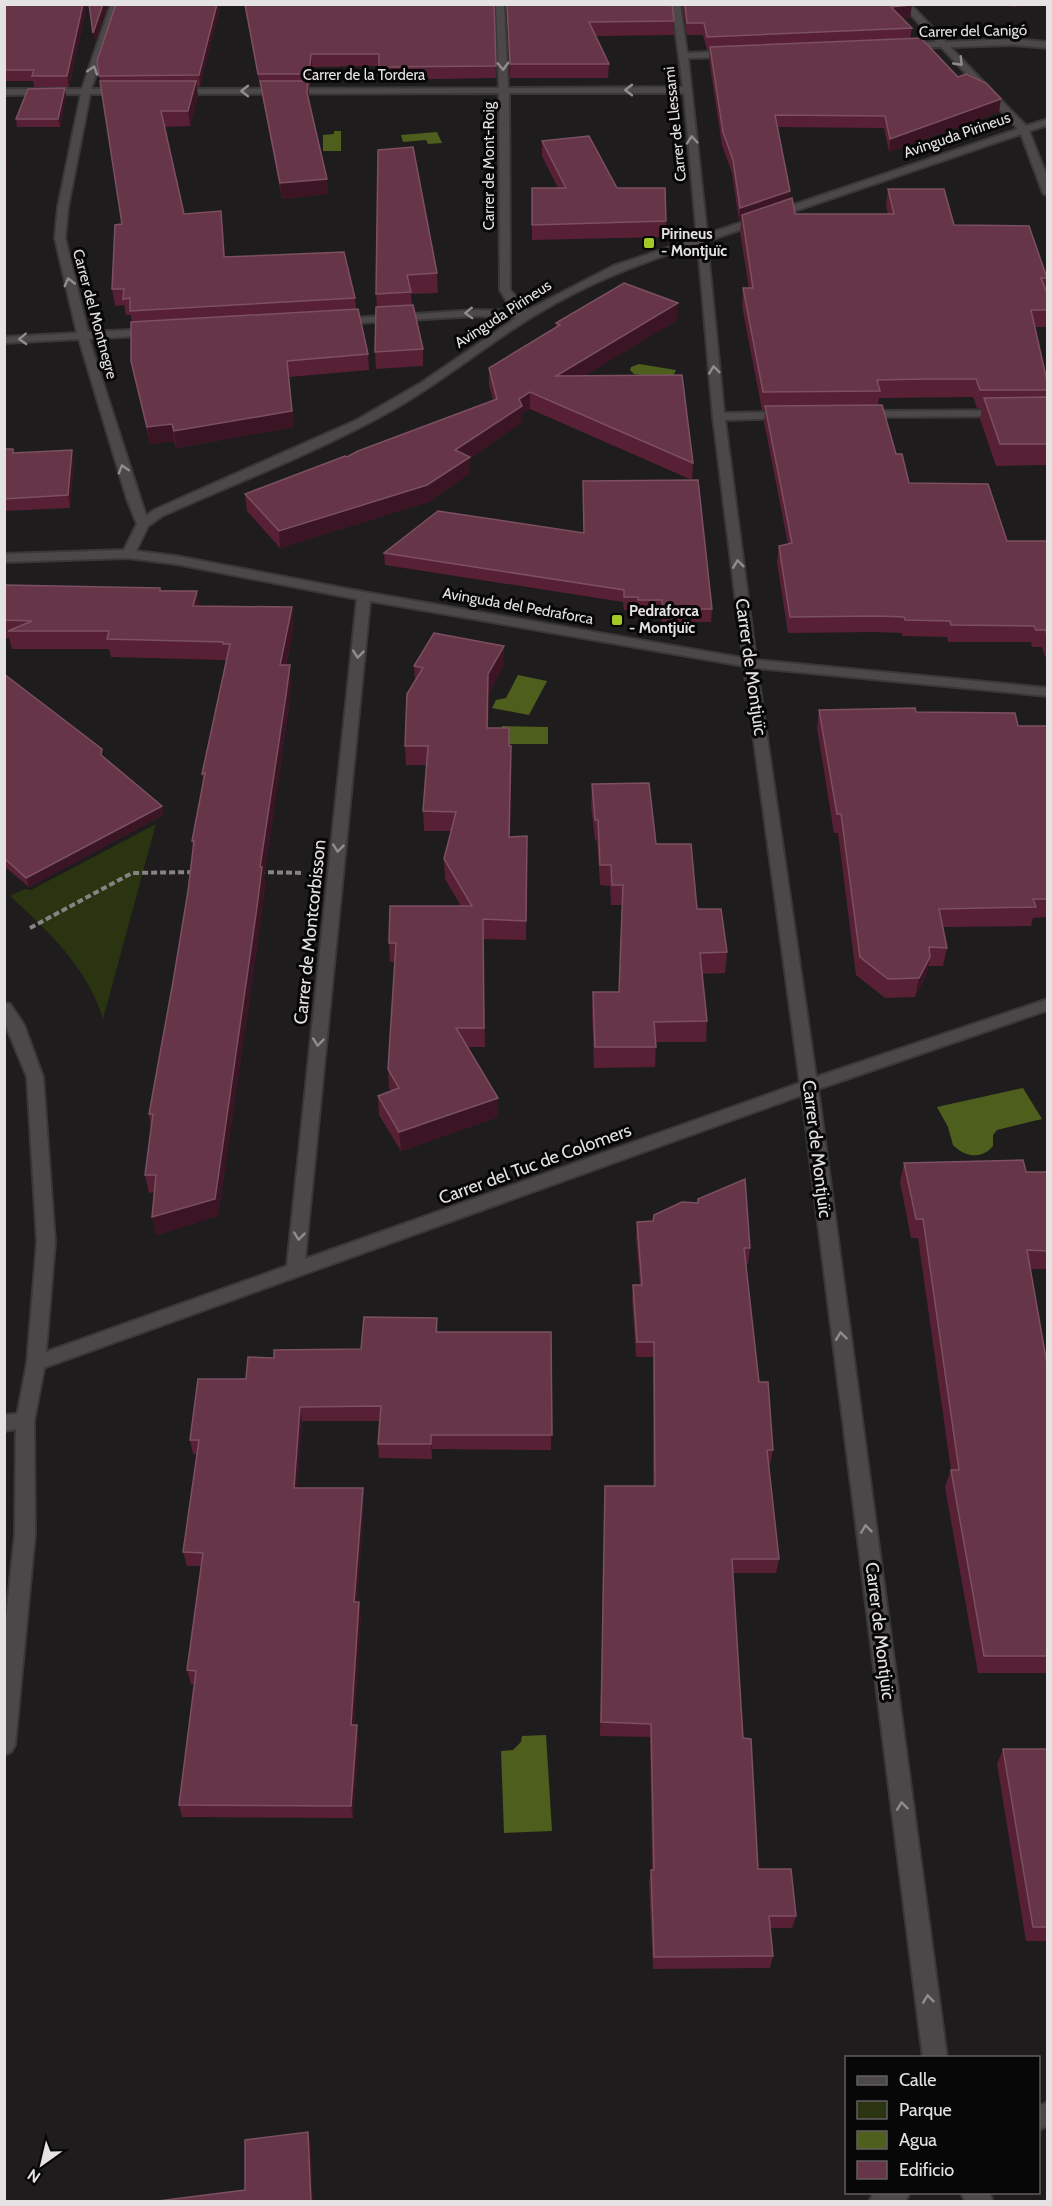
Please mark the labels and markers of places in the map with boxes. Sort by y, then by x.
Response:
place label: Pirineus - Montjuïc [661,225,727,260]
marker: Pirineus - Montjuïc [642,236,656,250]
place label: Pedraforca - Montjuïc [629,602,700,637]
marker: Pedraforca - Montjuïc [610,613,624,627]

